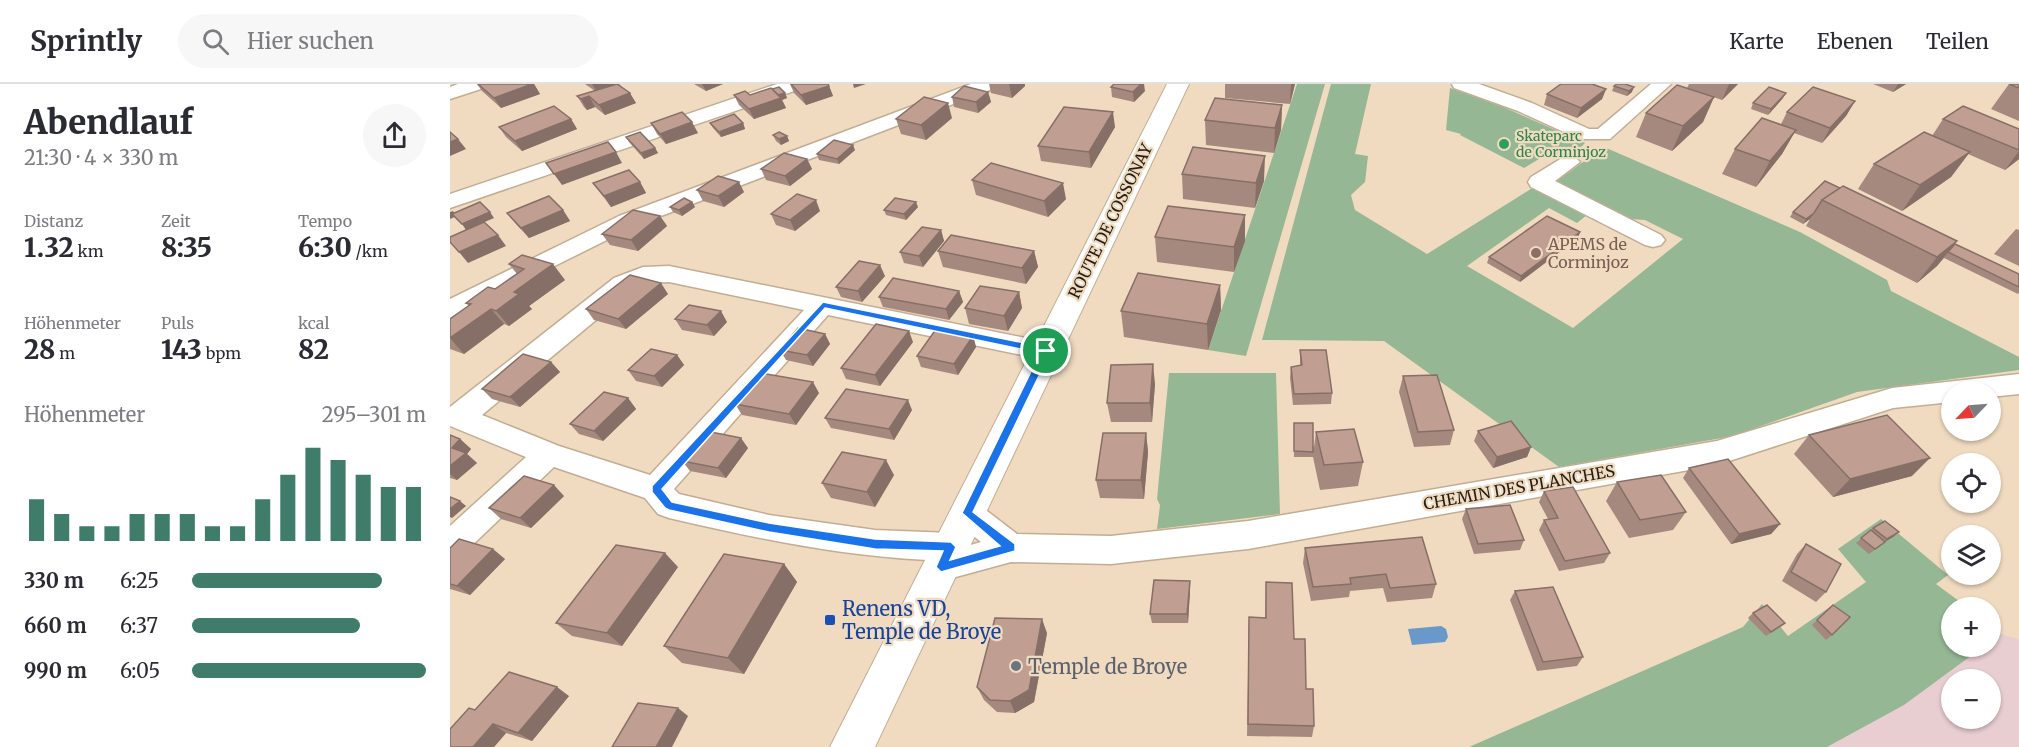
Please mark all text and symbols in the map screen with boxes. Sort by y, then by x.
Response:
search box [178,14,598,68]
text: Sprintly [30,23,142,59]
icon: search [199,25,232,58]
text: Hier suchen [247,27,374,55]
text: Karte [1729,28,1784,55]
text: Ebenen [1817,28,1893,55]
text: Teilen [1926,28,1989,55]
text: Abendlauf [24,102,193,143]
button: share [363,104,426,167]
place label: Skateparc de Corminjoz [1516,127,1606,161]
marker: Skateparc de Corminjoz [1497,137,1511,151]
street label: ROUTE DE COSSONAY [1064,140,1157,302]
text: 21:30 · 4 × 330 m [24,145,178,170]
text: Distanz [24,211,83,231]
text: Zeit [161,211,191,231]
text: Tempo [298,211,352,231]
text: 1.32 [24,231,74,264]
text: 8:35 [161,231,212,264]
text: 6:30 [298,231,352,264]
place label: APEMS de Corminjoz [1547,234,1629,272]
text: km [74,241,104,261]
text: /km [352,241,388,261]
marker: APEMS de Corminjoz [1529,246,1543,260]
text: Höhenmeter [24,313,121,333]
text: Puls [161,313,194,333]
text: kcal [298,313,329,333]
pin [1020,325,1071,376]
text: 28 [24,333,55,366]
text: 143 [161,333,202,366]
text: 82 [298,333,329,366]
icon: arrive [1029,334,1062,367]
text: m [55,343,75,363]
text: bpm [202,343,241,363]
north arrow [1941,381,2001,441]
map controls [1941,381,2001,729]
text: Höhenmeter [24,402,145,427]
text: 295–301 m [322,402,426,427]
button: locate [1941,453,2001,513]
street label: CHEMIN DES PLANCHES [1422,460,1616,514]
button: layers [1941,525,2001,585]
text: 330 m [24,568,84,593]
text: 6:25 [120,568,159,593]
place label: Renens VD, Temple de Broye [842,596,1001,644]
button: + [1941,597,2001,657]
text: 660 m [24,613,87,638]
text: 6:37 [120,613,158,638]
marker: Renens VD, Temple de Broye [823,613,837,627]
place label: Temple de Broye [1028,654,1187,679]
text: 990 m [24,658,87,683]
text: 6:05 [120,658,160,683]
marker: Temple de Broye [1009,659,1023,673]
button: − [1941,669,2001,729]

